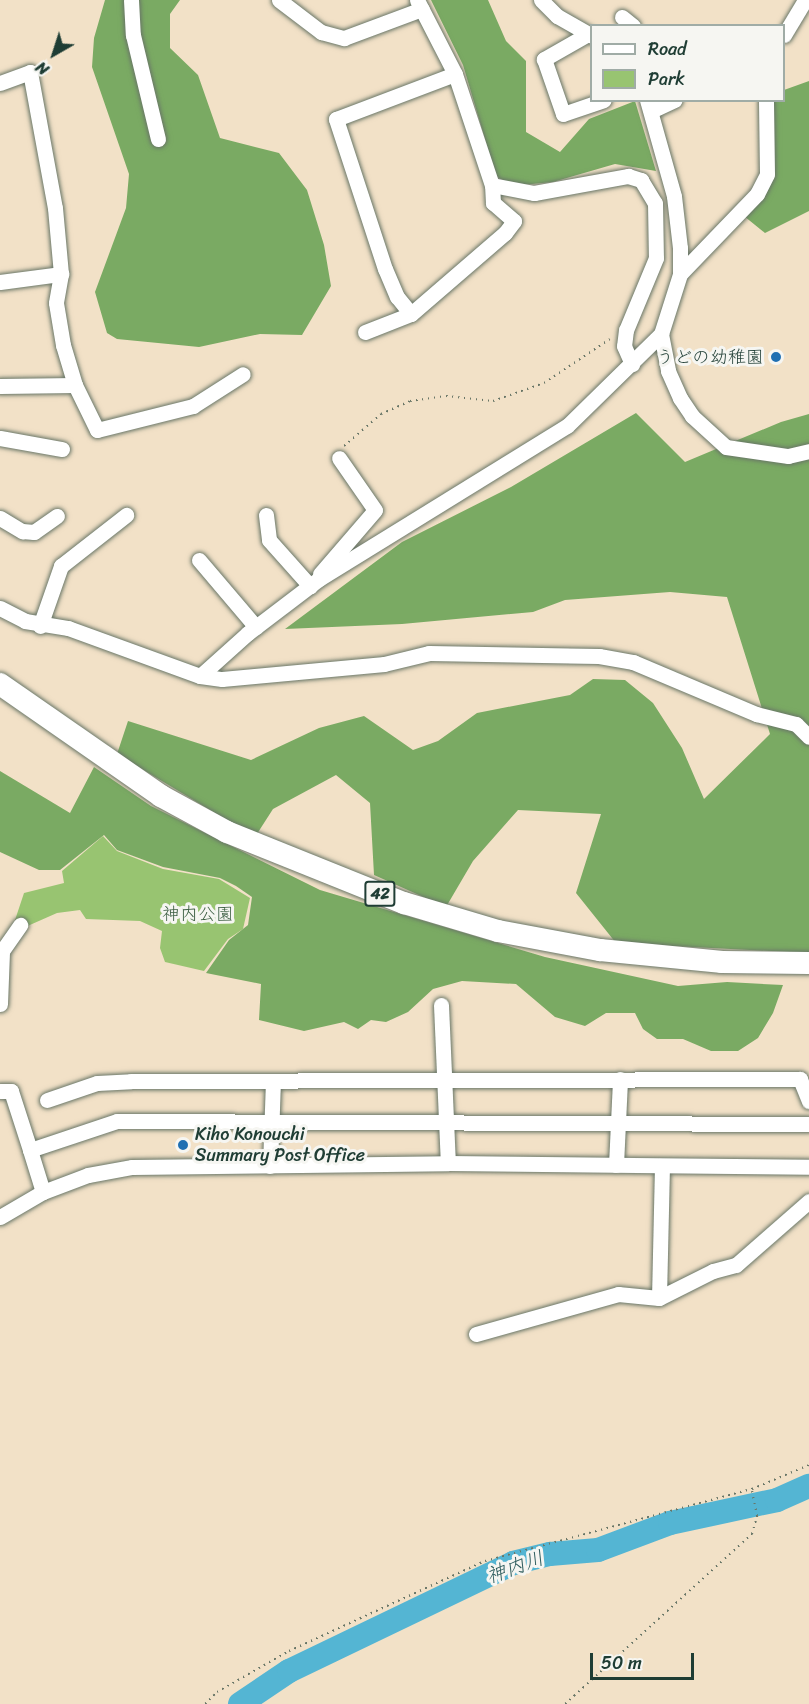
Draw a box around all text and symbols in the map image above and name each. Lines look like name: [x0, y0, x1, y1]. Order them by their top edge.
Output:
north arrow: [24, 24, 84, 84]
legend: [590, 24, 785, 102]
text: Road: [648, 33, 687, 65]
text: N: [29, 54, 56, 83]
text: Park: [648, 63, 685, 95]
place label: うどの幼稚園: [656, 346, 764, 368]
marker: うどの幼稚園: [769, 350, 783, 364]
road number: 42: [364, 881, 397, 907]
park label: 神内公園: [162, 903, 234, 925]
place label: Kiho Konouchi Summary Post Office: [195, 1124, 366, 1166]
marker: Kiho Konouchi Summary Post Office: [176, 1138, 190, 1152]
water label: 神内川: [483, 1545, 547, 1589]
scale bar: [593, 1641, 696, 1679]
text: 50 m: [601, 1647, 642, 1679]

